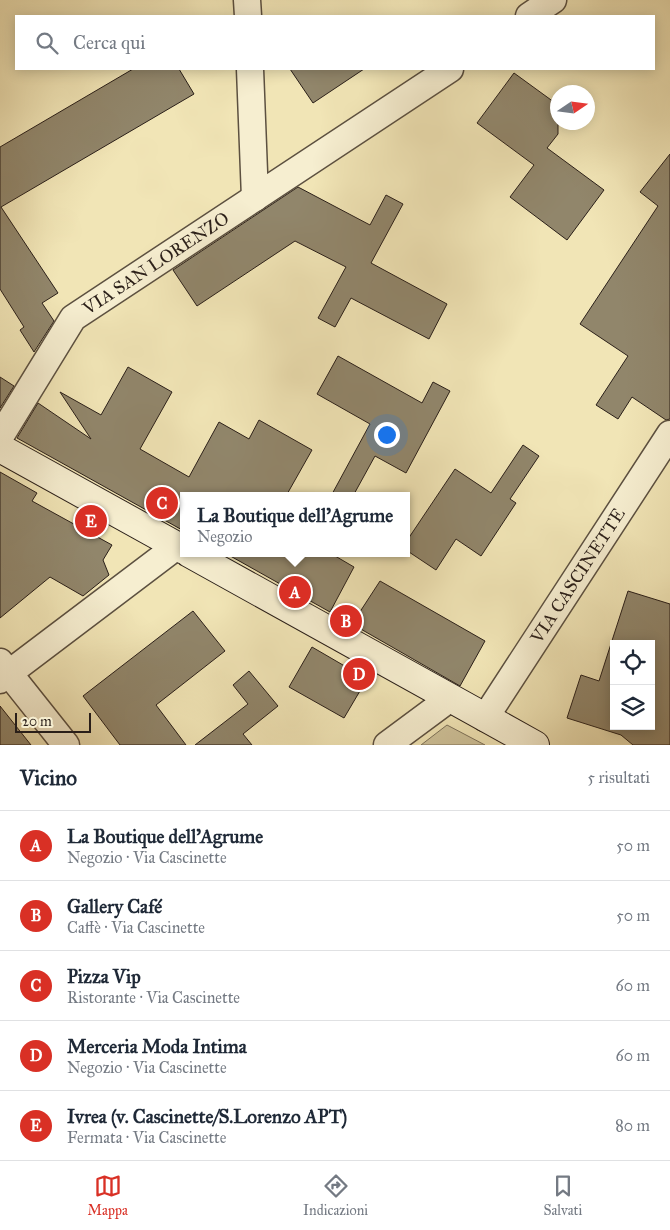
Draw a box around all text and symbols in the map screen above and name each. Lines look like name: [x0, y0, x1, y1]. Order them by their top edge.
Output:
search box: [15, 15, 655, 70]
icon: search: [33, 29, 61, 57]
text: Cerca qui: [73, 31, 145, 54]
north arrow: [550, 85, 595, 130]
street label: VIA SAN LORENZO: [78, 207, 233, 320]
your location: [374, 422, 400, 448]
pin: C: [146, 484, 178, 522]
popup: [180, 492, 410, 557]
pin: E: [75, 502, 107, 540]
text: La Boutique dell'Agrume: [197, 504, 393, 527]
street label: VIA CASCINETTE: [525, 504, 630, 648]
text: Negozio: [197, 527, 252, 546]
pin: A: [279, 573, 311, 611]
pin: B: [330, 602, 362, 640]
map controls: [610, 640, 655, 730]
button: locate: [610, 640, 655, 685]
pin: D: [343, 655, 375, 693]
button: layers: [610, 685, 655, 730]
scale bar: [15, 710, 91, 733]
text: 20 m: [22, 713, 52, 730]
text: Vicino: [20, 765, 77, 791]
text: 5 risultati: [588, 768, 650, 787]
text: La Boutique dell'Agrume: [67, 825, 263, 848]
text: A: [31, 836, 41, 855]
text: 50 m: [616, 836, 650, 855]
text: Negozio · Via Cascinette: [67, 848, 227, 867]
text: Gallery Café: [67, 895, 162, 918]
text: B: [31, 906, 41, 925]
text: 50 m: [616, 906, 650, 925]
text: Caffè · Via Cascinette: [67, 918, 205, 937]
text: Pizza Vip: [67, 965, 141, 988]
text: C: [31, 976, 41, 995]
text: 60 m: [616, 976, 650, 995]
text: Ristorante · Via Cascinette: [67, 988, 240, 1007]
text: Merceria Moda Intima: [67, 1035, 247, 1058]
text: D: [30, 1046, 42, 1065]
text: 60 m: [616, 1046, 650, 1065]
text: Negozio · Via Cascinette: [67, 1058, 227, 1077]
text: Ivrea (v. Cascinette/S.Lorenzo APT): [67, 1105, 347, 1128]
text: E: [30, 1116, 42, 1135]
text: 80 m: [615, 1116, 650, 1135]
text: Fermata · Via Cascinette: [67, 1128, 226, 1147]
tab: Mappa: [88, 1172, 128, 1219]
tab: Indicazioni: [303, 1172, 368, 1219]
tab: Salvati: [543, 1172, 582, 1219]

